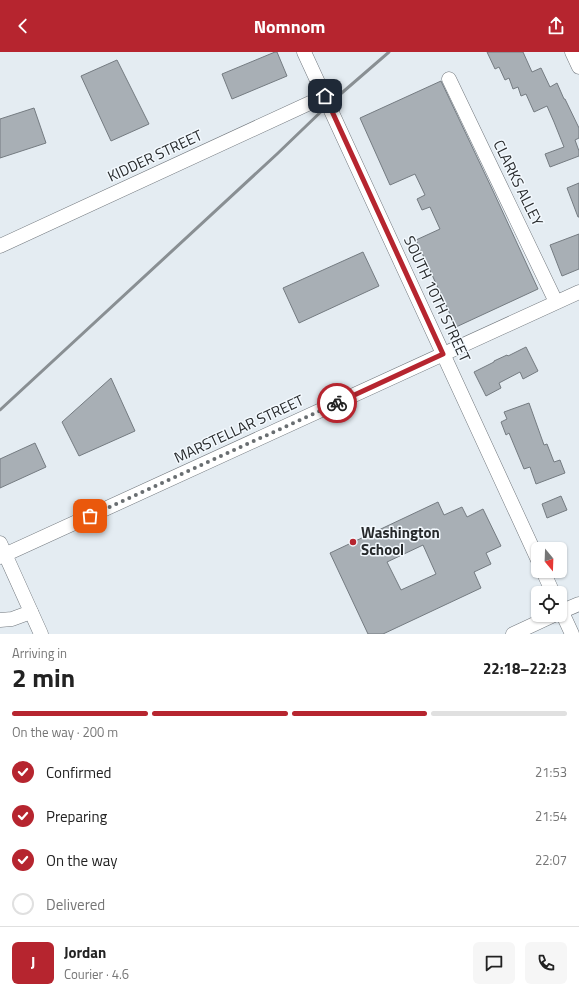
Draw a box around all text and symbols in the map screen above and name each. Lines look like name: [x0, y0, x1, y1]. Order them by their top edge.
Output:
text: Nomnom: [254, 13, 325, 40]
icon: back: [12, 15, 34, 37]
icon: share: [545, 15, 567, 37]
pin: [308, 79, 342, 113]
icon: home: [314, 85, 336, 107]
street label: KIDDER STREET: [104, 123, 206, 188]
street label: CLARKS ALLEY: [488, 136, 549, 230]
street label: SOUTH 10TH STREET: [398, 232, 477, 366]
courier: [317, 383, 357, 423]
street label: MARSTELLAR STREET: [170, 388, 308, 469]
icon: bike: [326, 392, 348, 414]
pin: [73, 499, 107, 533]
icon: bag: [79, 505, 101, 527]
place label: Washington School: [361, 521, 440, 561]
marker: Washington School: [348, 537, 358, 547]
north arrow: [531, 542, 567, 578]
map controls: [531, 542, 567, 622]
button: locate: [531, 586, 567, 622]
text: Arriving in: [12, 643, 67, 663]
text: 22:18–22:23: [483, 657, 567, 680]
text: 2 min: [12, 658, 75, 697]
text: On the way · 200 m: [12, 722, 118, 742]
icon: check: [12, 761, 34, 783]
text: Confirmed: [46, 761, 111, 784]
text: 21:53: [535, 762, 567, 782]
icon: check: [12, 805, 34, 827]
text: Preparing: [46, 805, 107, 828]
text: 21:54: [535, 806, 567, 826]
icon: check: [12, 849, 34, 871]
text: On the way: [46, 849, 118, 872]
text: 22:07: [535, 850, 567, 870]
text: Delivered: [46, 893, 105, 916]
text: Jordan: [64, 941, 106, 964]
button: chat: [473, 942, 515, 984]
button: phone: [525, 942, 567, 984]
text: J: [31, 951, 35, 974]
text: Courier · 4.6: [64, 964, 129, 984]

